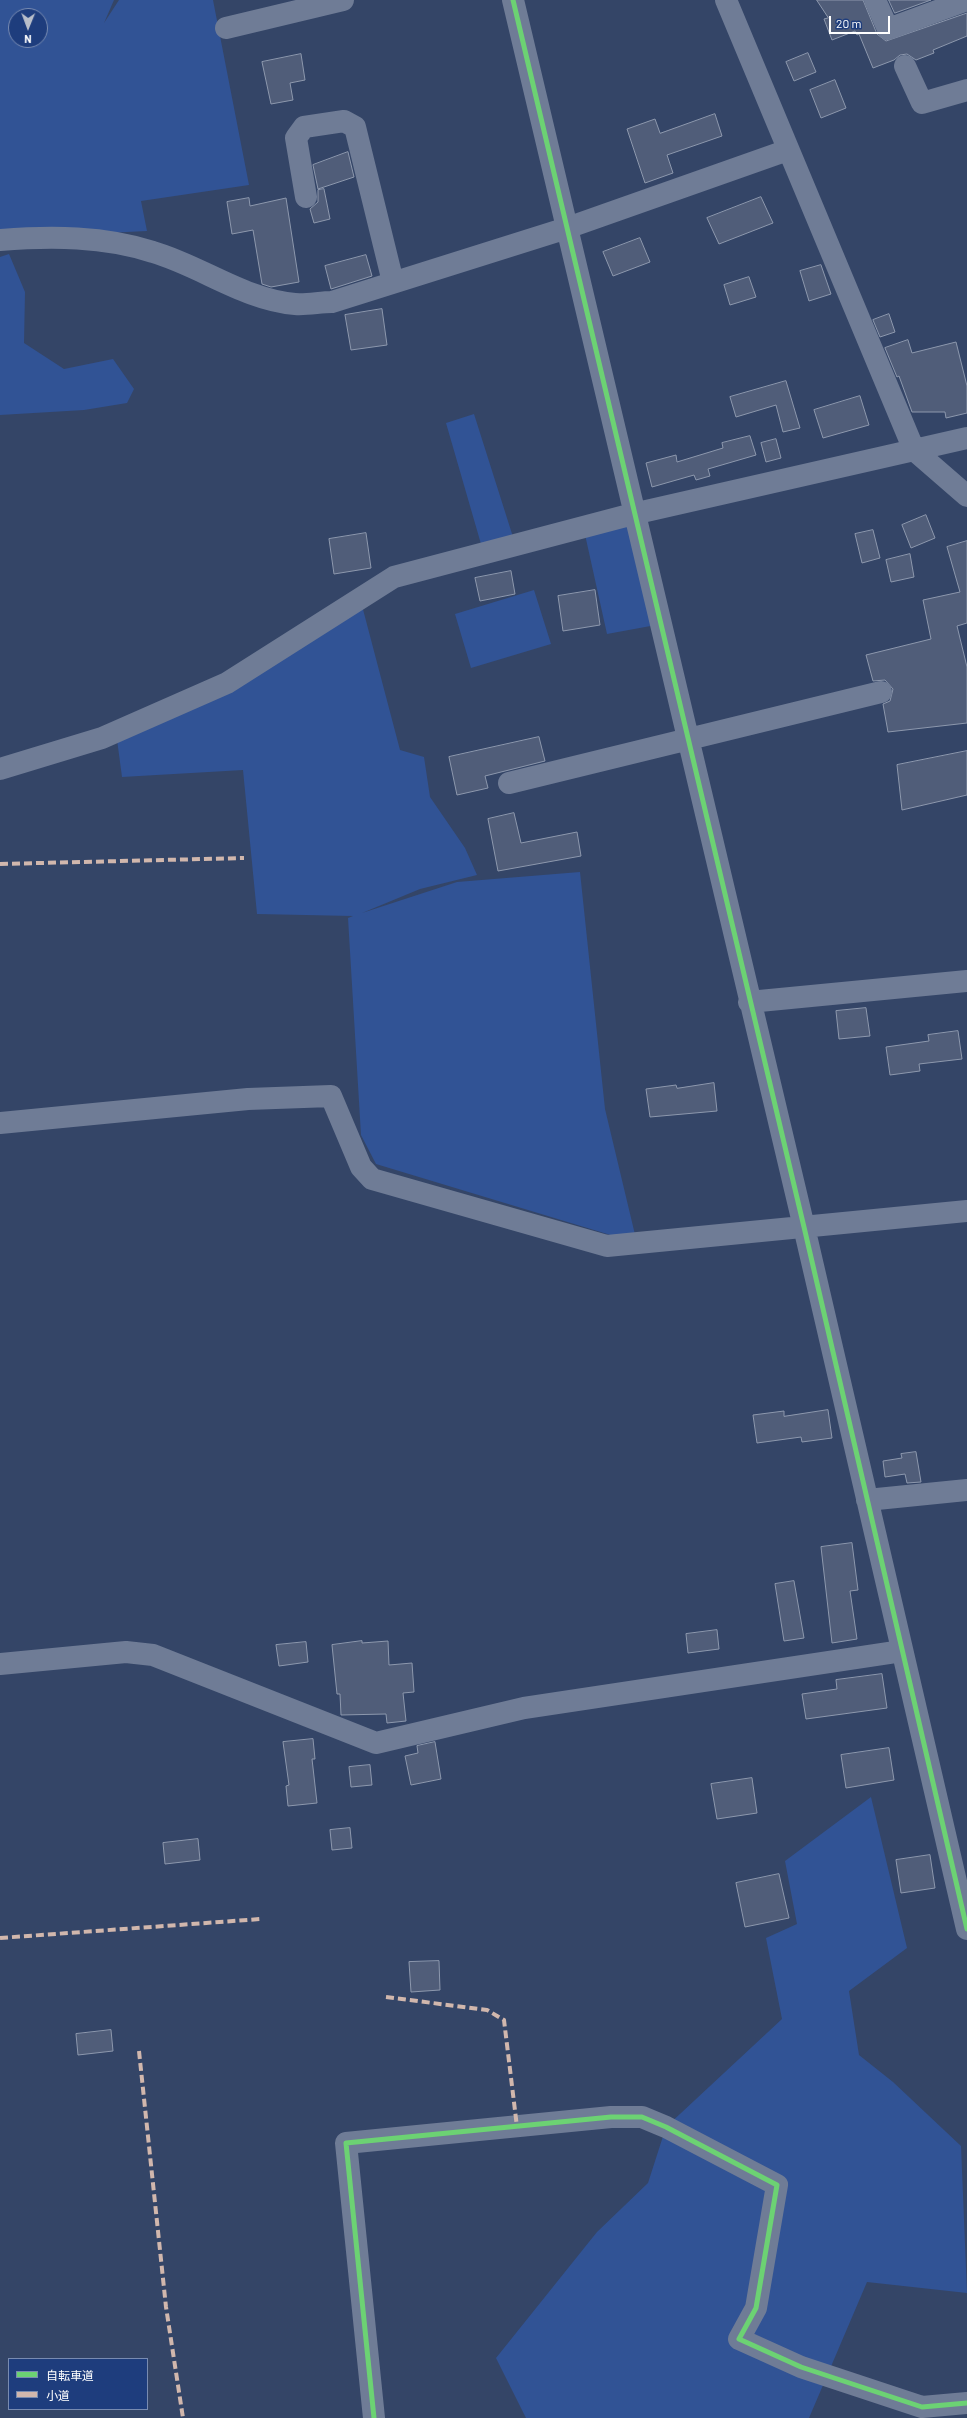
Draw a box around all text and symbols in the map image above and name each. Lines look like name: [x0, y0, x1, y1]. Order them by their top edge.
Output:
north arrow: [8, 8, 48, 48]
scale bar: [831, 8, 892, 34]
text: 20 m: [836, 16, 862, 30]
text: N: [24, 33, 32, 46]
legend: [8, 2358, 148, 2410]
text: 自転車道: [46, 2368, 94, 2382]
text: 小道: [46, 2388, 70, 2402]

